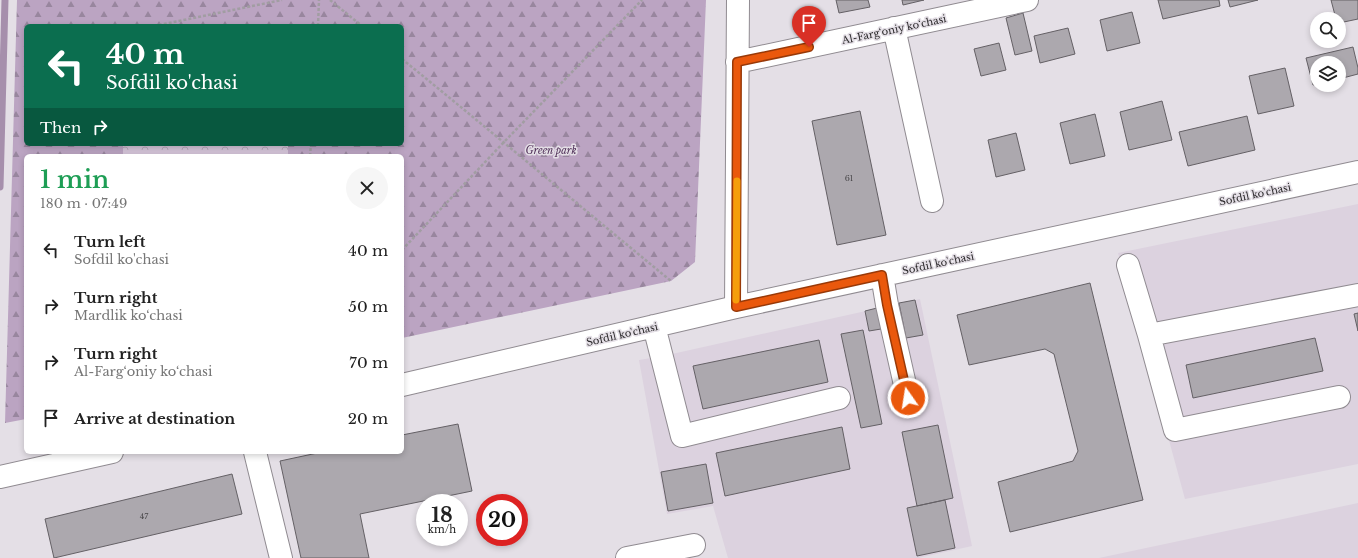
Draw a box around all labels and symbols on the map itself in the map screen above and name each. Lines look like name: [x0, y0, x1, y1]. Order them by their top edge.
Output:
pin: [792, 6, 826, 47]
street label: Al-Farg‘oniy ko‘chasi: [840, 12, 948, 47]
park label: Green park: [525, 144, 577, 157]
house number: 61: [845, 173, 854, 183]
street label: Sofdil ko'chasi: [1218, 180, 1293, 208]
street label: Sofdil ko'chasi: [901, 249, 976, 277]
street label: Sofdil ko'chasi: [585, 320, 660, 349]
position arrow: [887, 377, 929, 419]
speed limit sign: 20: [476, 494, 528, 546]
house number: 47: [140, 511, 149, 521]

